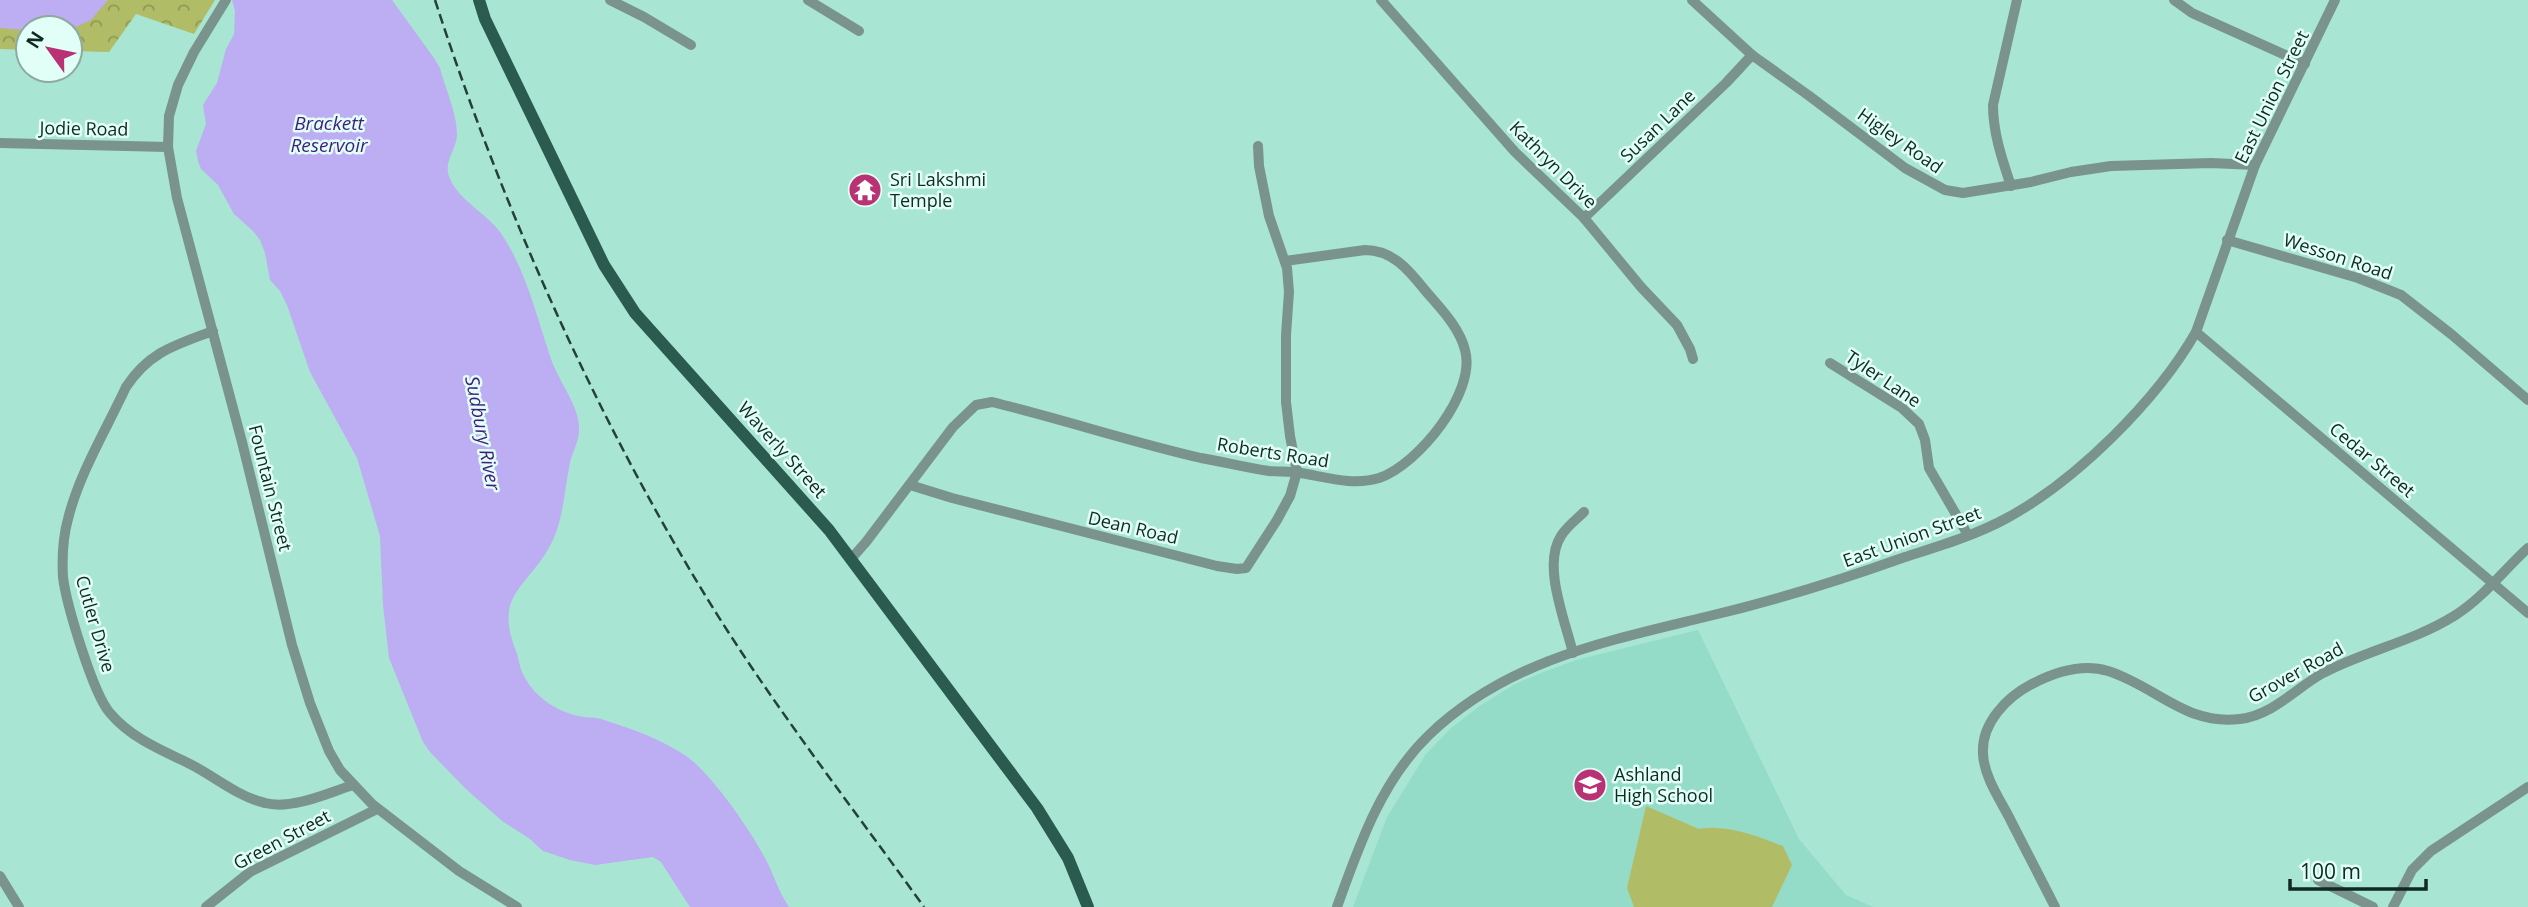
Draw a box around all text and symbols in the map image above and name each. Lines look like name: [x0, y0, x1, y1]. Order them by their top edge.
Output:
north arrow: [14, 14, 84, 84]
text: N: [20, 26, 50, 53]
street label: East Union Street: [2228, 26, 2314, 167]
street label: Susan Lane: [1615, 83, 1700, 167]
street label: Higley Road: [1853, 102, 1948, 178]
water label: Brackett Reservoir: [290, 110, 369, 158]
street label: Jodie Road: [37, 115, 129, 141]
street label: Kathryn Drive: [1505, 115, 1603, 213]
place label: Sri Lakshmi Temple: [890, 167, 986, 212]
temple icon: Sri Lakshmi Temple: [846, 171, 884, 209]
street label: Wesson Road: [2281, 227, 2396, 285]
street label: Tyler Lane: [1841, 344, 1926, 412]
water label: Sudbury River: [459, 374, 507, 494]
street label: Waverly Street: [733, 396, 832, 503]
street label: Cedar Street: [2325, 416, 2420, 502]
street label: Fountain Street: [244, 422, 298, 553]
street label: Roberts Road: [1215, 431, 1331, 473]
street label: East Union Street: [1839, 500, 1984, 572]
street label: Dean Road: [1086, 505, 1181, 549]
street label: Cutler Drive: [71, 573, 121, 675]
street label: Grover Road: [2244, 636, 2347, 708]
place label: Ashland High School: [1614, 762, 1713, 807]
school or university icon: Ashland High School: [1571, 766, 1609, 804]
street label: Green Street: [229, 803, 334, 875]
scale bar: [2290, 848, 2426, 892]
text: 100 m: [2300, 857, 2361, 885]

